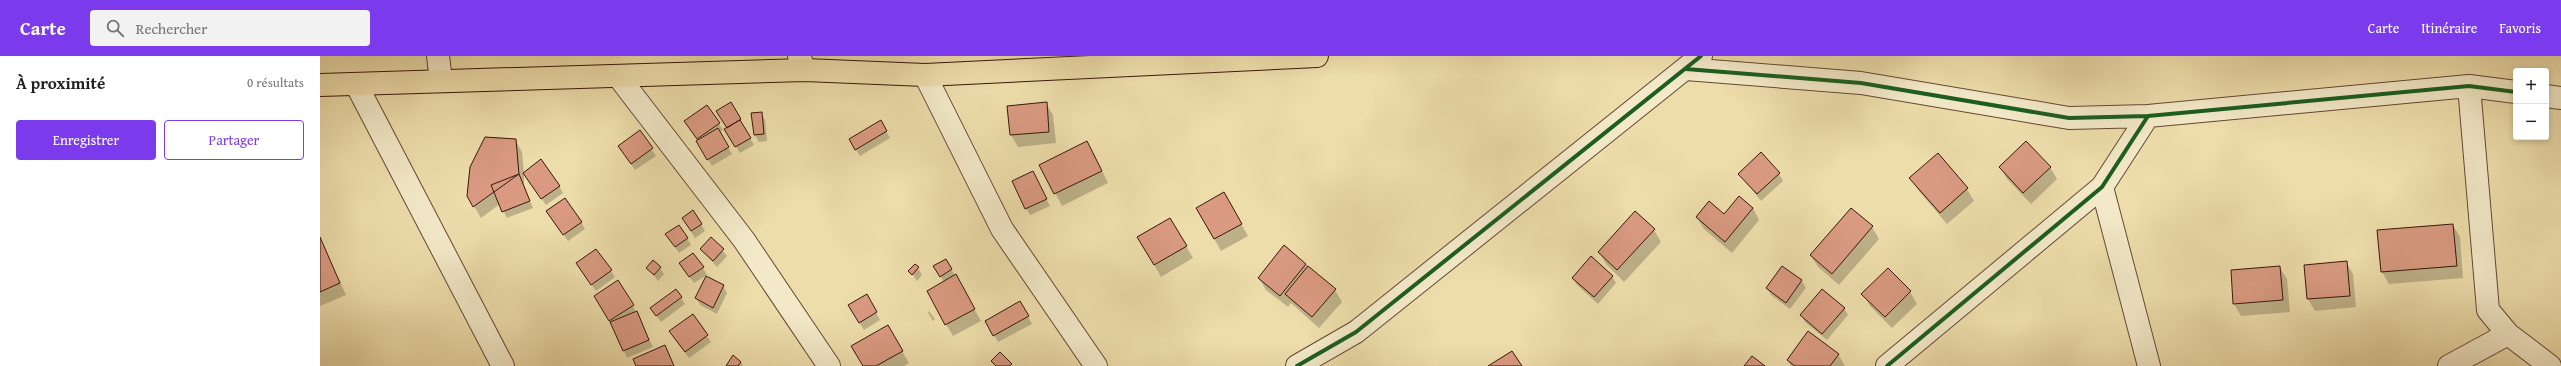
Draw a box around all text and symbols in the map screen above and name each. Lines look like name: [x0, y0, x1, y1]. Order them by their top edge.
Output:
search box: [90, 10, 370, 46]
text: Carte: [20, 14, 66, 42]
icon: search: [104, 17, 126, 39]
text: Rechercher: [136, 18, 207, 39]
text: Carte: [2368, 18, 2399, 38]
text: Itinéraire: [2421, 18, 2477, 38]
text: Favoris: [2499, 18, 2541, 38]
map controls: [2513, 68, 2549, 140]
button: +: [2513, 68, 2549, 104]
text: À proximité: [16, 70, 105, 95]
text: 0 résultats: [247, 73, 304, 92]
button: −: [2513, 104, 2549, 140]
button: Enregistrer: [16, 120, 156, 160]
button: Partager: [164, 120, 304, 160]

